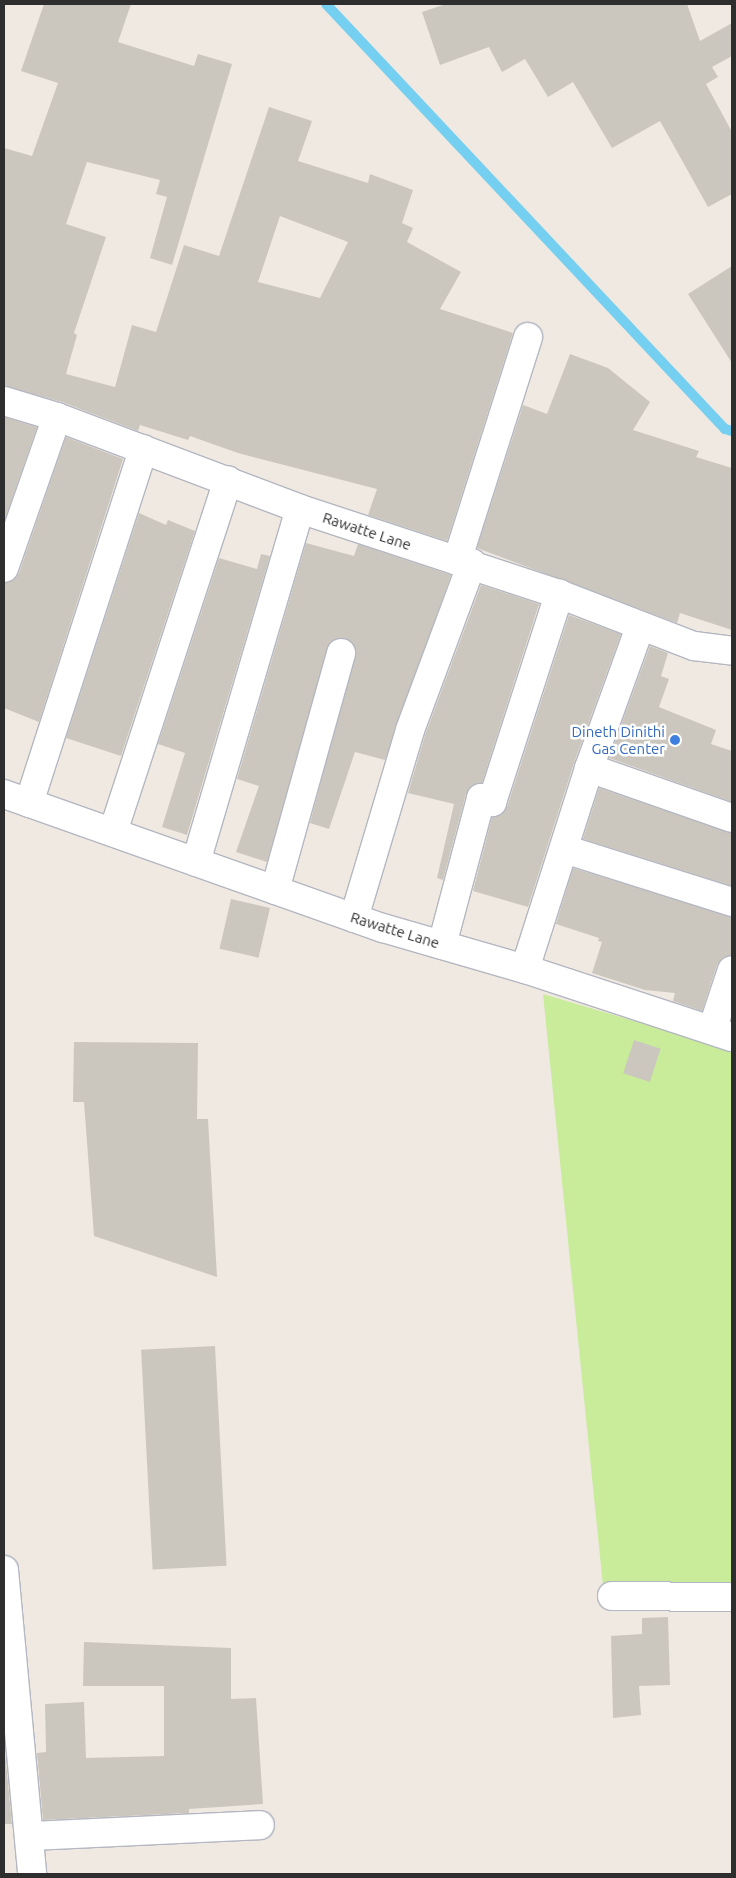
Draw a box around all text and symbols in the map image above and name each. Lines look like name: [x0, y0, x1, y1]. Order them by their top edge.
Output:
street label: Rawatte Lane: [320, 508, 414, 554]
place label: Dineth Dinithi Gas Center: [571, 722, 665, 757]
marker: Dineth Dinithi Gas Center: [669, 734, 681, 746]
street label: Rawatte Lane: [348, 908, 442, 952]

